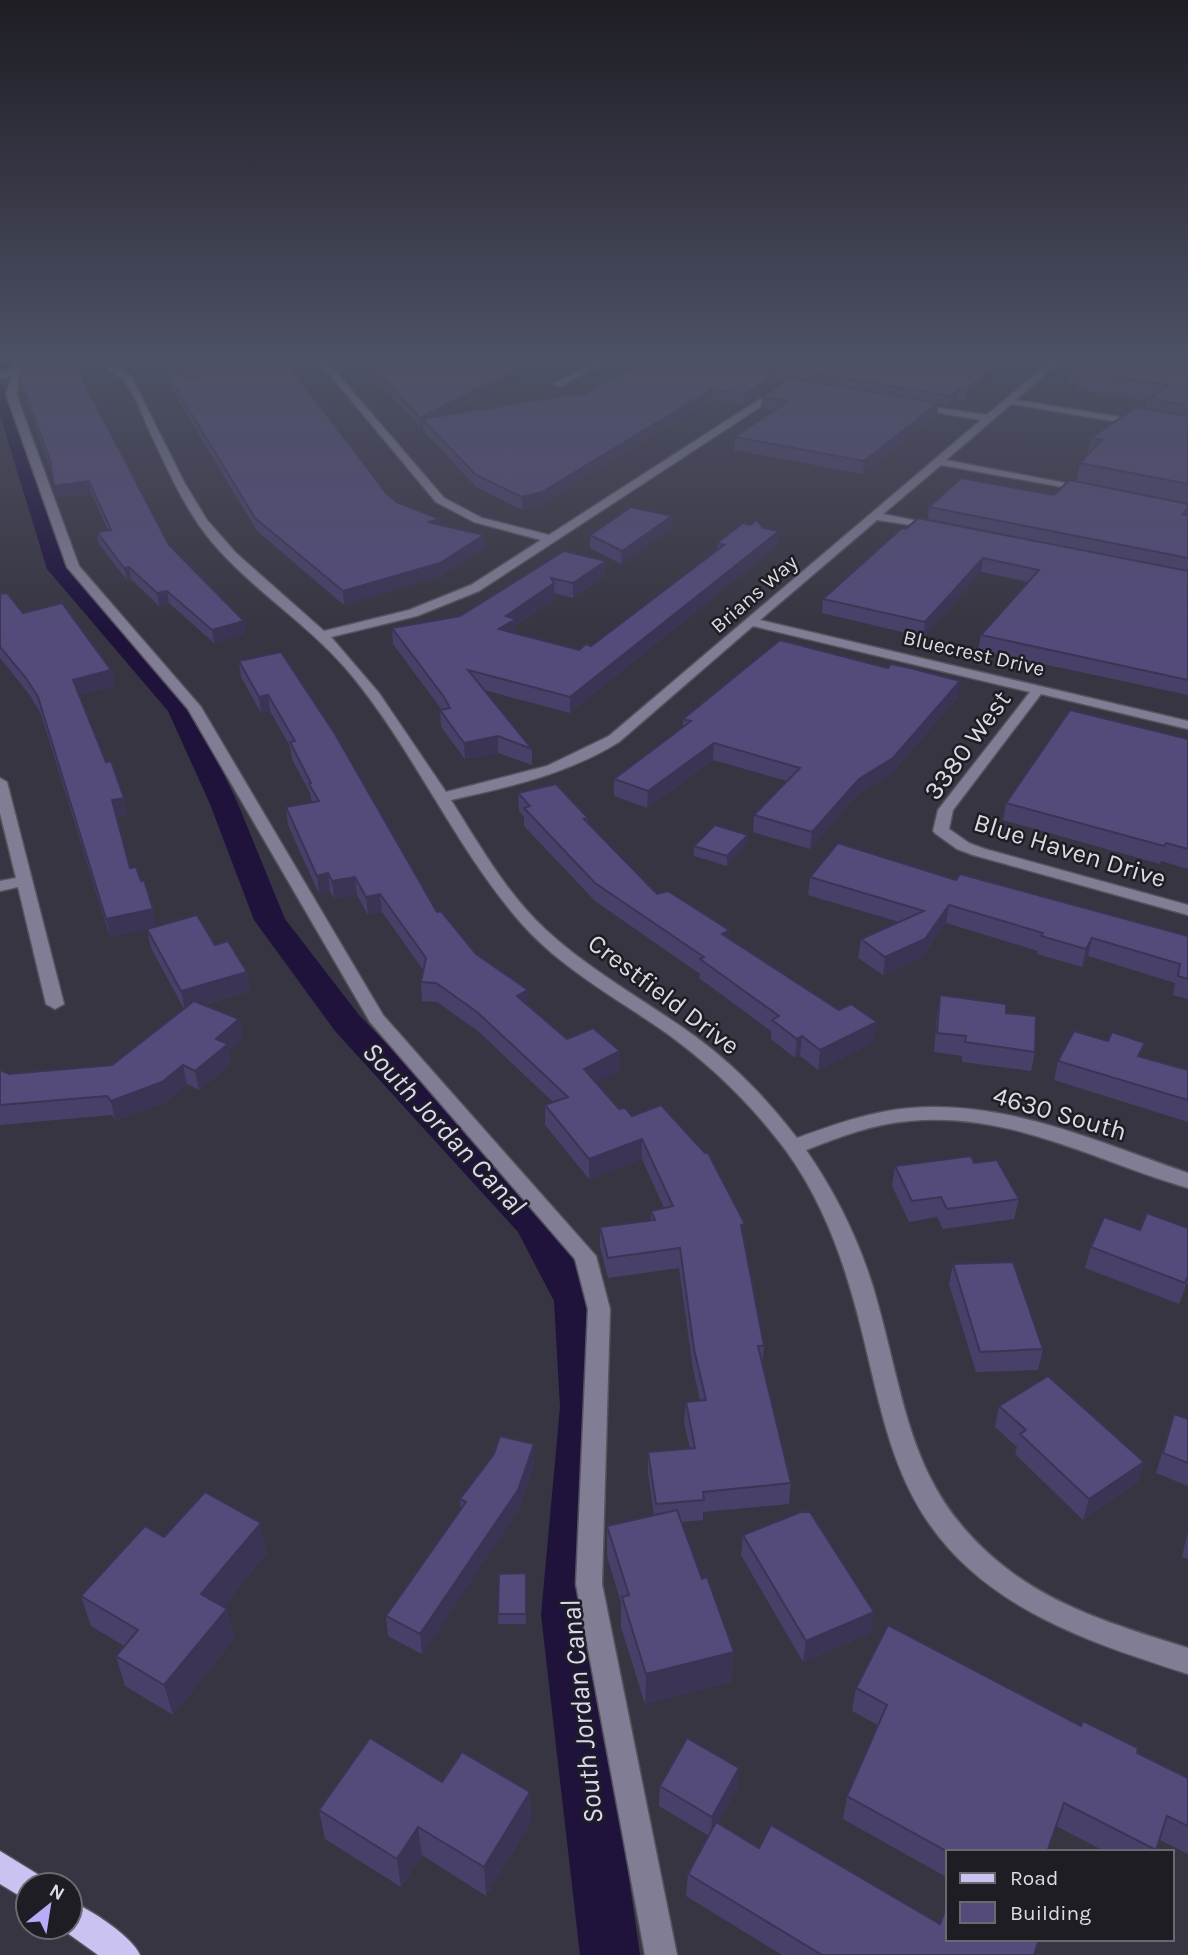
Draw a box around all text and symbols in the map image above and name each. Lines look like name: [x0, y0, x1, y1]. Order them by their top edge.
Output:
street label: Brians Way: [706, 550, 802, 638]
street label: Bluecrest Drive: [901, 625, 1047, 681]
street label: 3380 West: [917, 684, 1018, 806]
street label: Blue Haven Drive: [970, 807, 1170, 894]
street label: Crestfield Drive: [582, 927, 746, 1061]
water label: South Jordan Canal: [356, 1035, 533, 1222]
street label: 4630 South: [989, 1080, 1130, 1147]
water label: South Jordan Canal: [553, 1598, 610, 1825]
legend: [946, 1850, 1174, 1941]
text: Road: [1010, 1866, 1058, 1890]
north arrow: [14, 1871, 84, 1941]
text: N: [46, 1879, 68, 1905]
text: Building: [1010, 1901, 1091, 1925]

